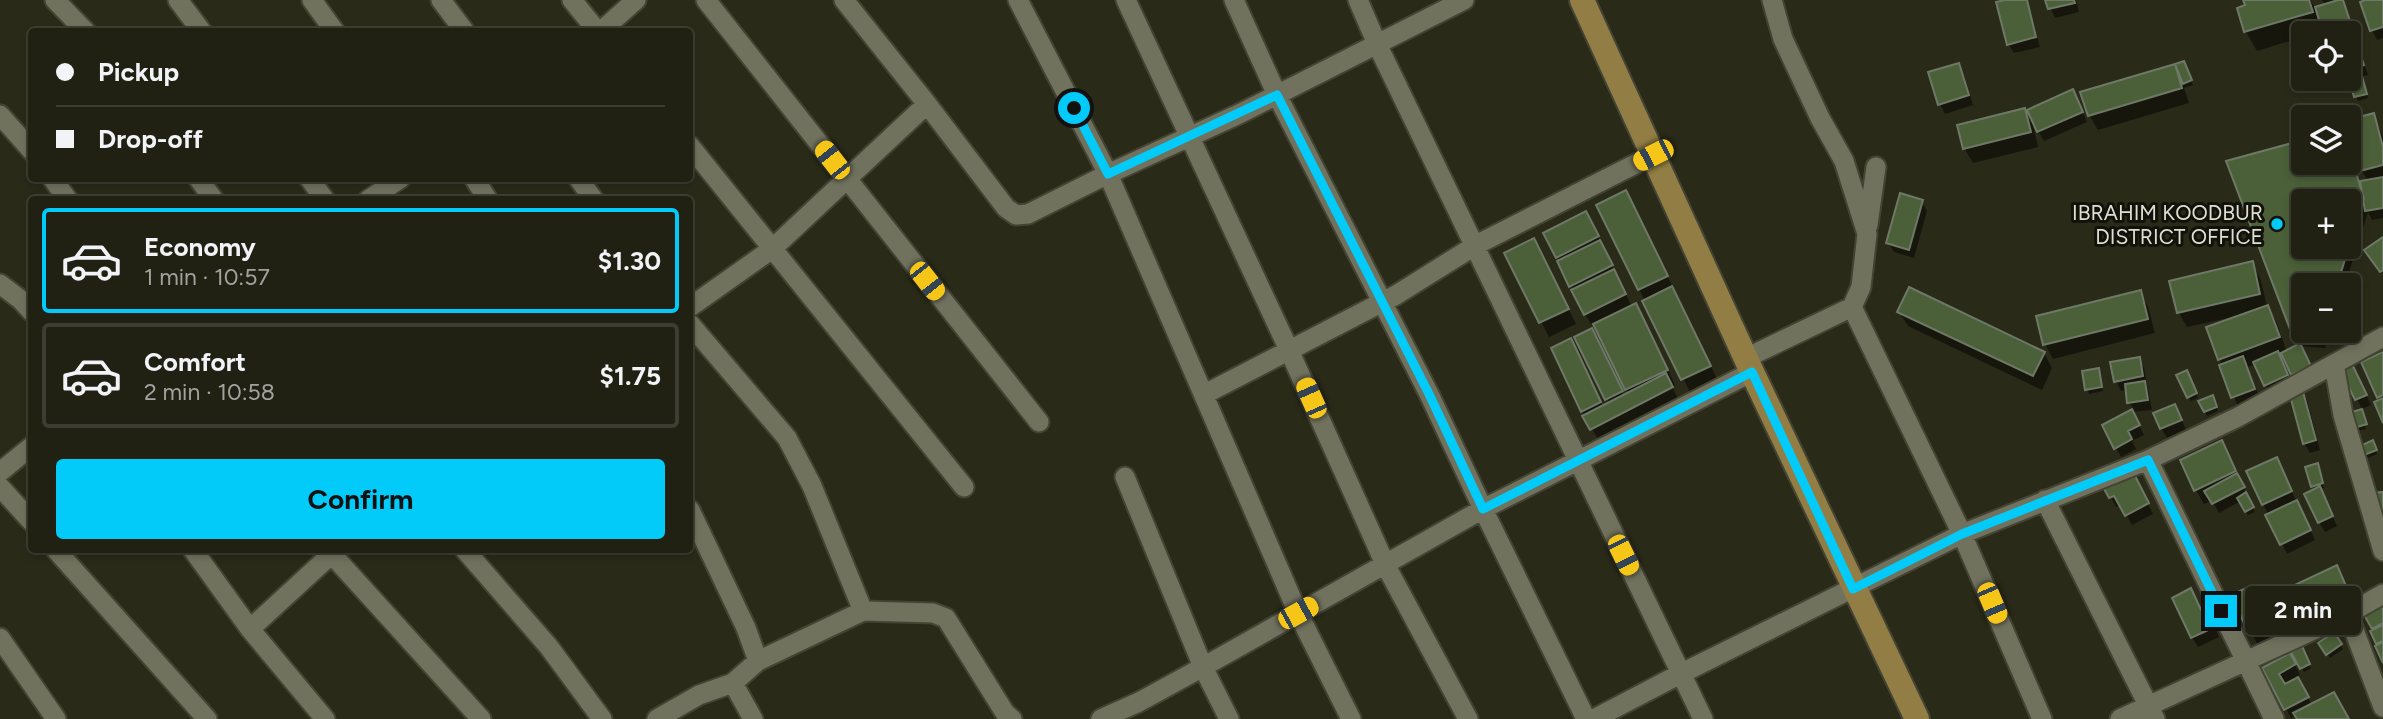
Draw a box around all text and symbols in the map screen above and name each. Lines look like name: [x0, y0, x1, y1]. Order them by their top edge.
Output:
map controls: [2291, 21, 2361, 343]
button: locate: [2291, 21, 2361, 91]
text: Pickup: [98, 56, 179, 88]
route start: [1058, 92, 1090, 124]
button: layers: [2291, 105, 2361, 175]
text: Drop-off: [98, 123, 203, 155]
car: [1630, 136, 1677, 174]
car: [811, 137, 854, 183]
button: +: [2291, 189, 2361, 259]
place label: IBRAHIM KOODBUR DISTRICT OFFICE: [2072, 200, 2263, 249]
marker: IBRAHIM KOODBUR DISTRICT OFFICE: [2269, 216, 2285, 232]
icon: car: [60, 229, 123, 292]
text: Economy: [144, 231, 256, 263]
text: $1.30: [598, 245, 661, 277]
car: [906, 258, 949, 304]
text: 1 min · 10:57: [144, 263, 270, 291]
button: −: [2291, 273, 2361, 343]
icon: car: [60, 344, 123, 407]
text: Comfort: [144, 346, 246, 378]
text: $1.75: [600, 360, 661, 392]
car: [1293, 375, 1330, 421]
text: 2 min · 10:58: [144, 378, 275, 406]
button: Confirm: [56, 459, 665, 539]
car: [1605, 532, 1642, 578]
car: [1975, 580, 2010, 626]
callout: 2 min: [2246, 586, 2361, 636]
car: [1275, 594, 1322, 632]
route end: [2205, 595, 2237, 627]
text: 2 min: [2274, 596, 2332, 624]

